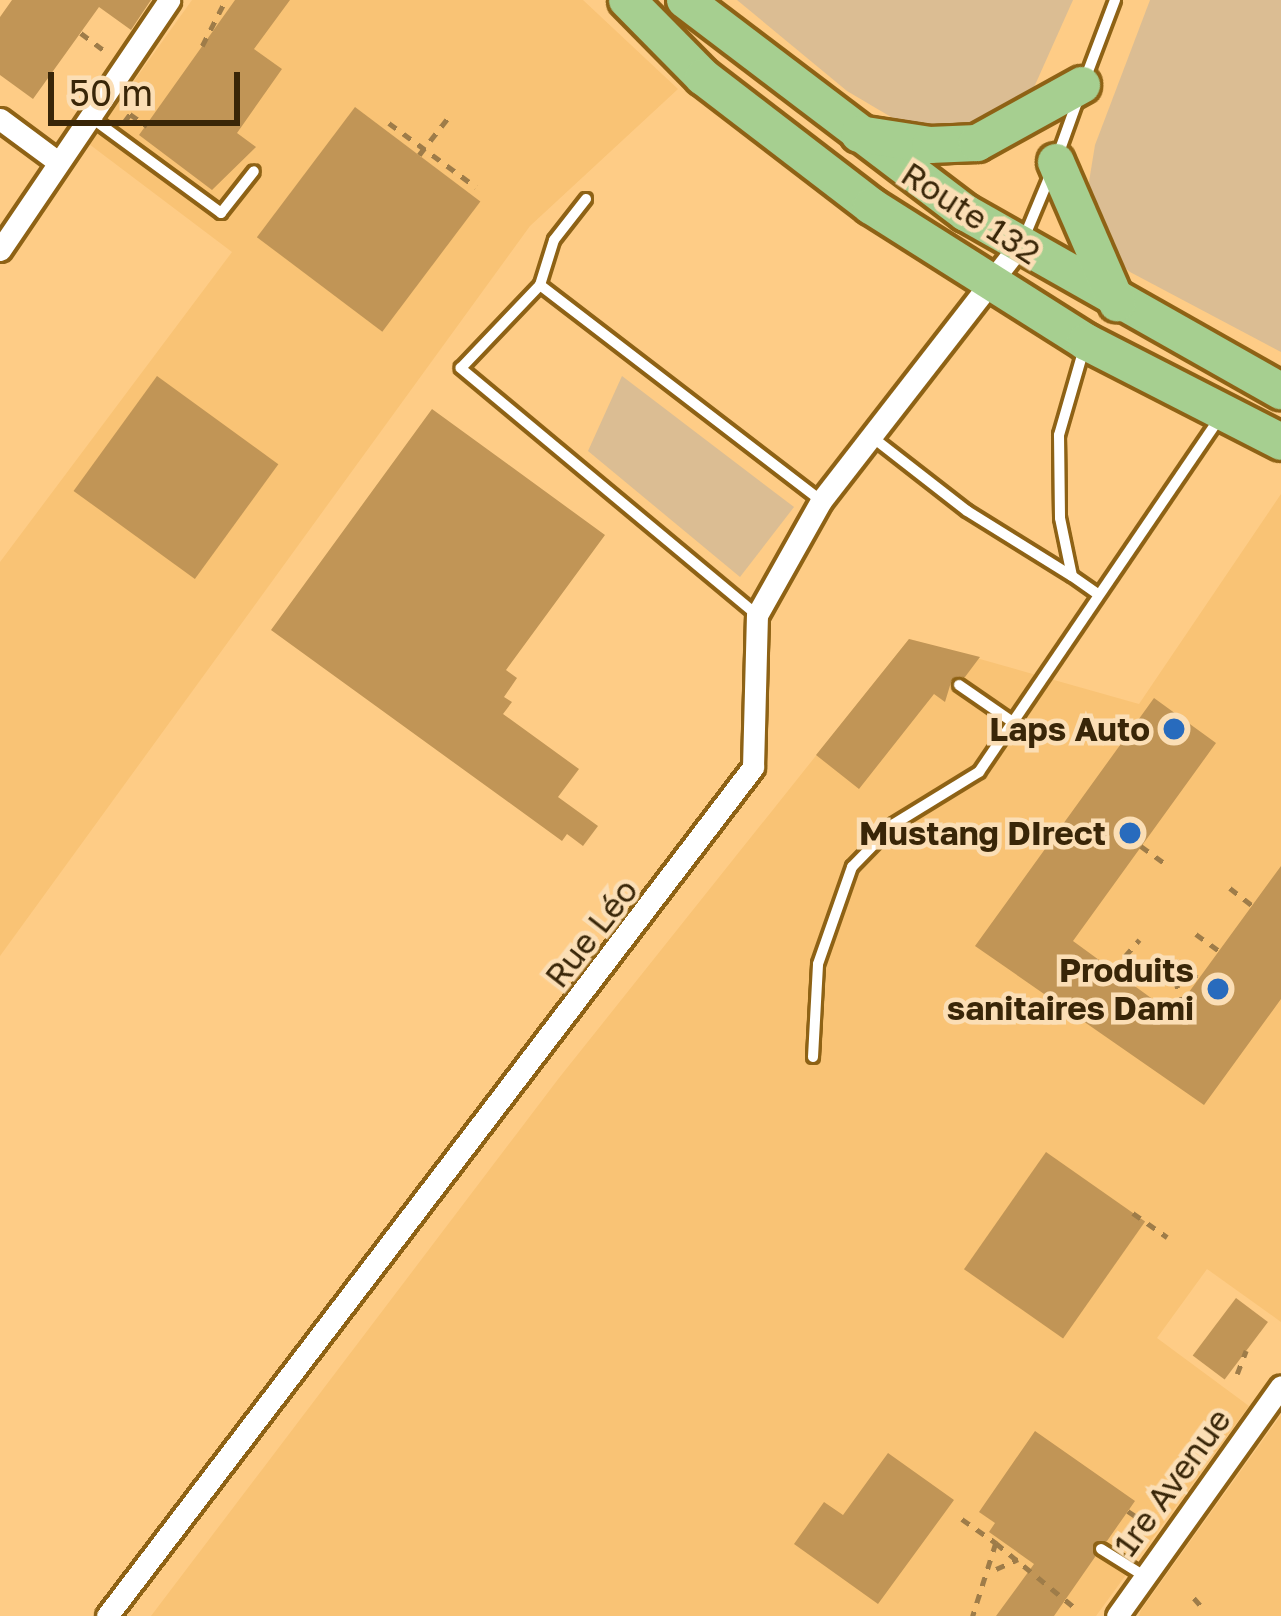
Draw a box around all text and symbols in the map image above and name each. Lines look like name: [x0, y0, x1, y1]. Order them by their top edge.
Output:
scale bar: [54, 48, 246, 122]
text: 50 m: [69, 71, 153, 114]
street label: Route 132: [894, 154, 1048, 272]
place label: Laps Auto: [989, 709, 1150, 749]
marker: Laps Auto: [1161, 716, 1187, 742]
place label: Mustang DIrect: [859, 813, 1106, 853]
marker: Mustang DIrect: [1117, 820, 1143, 846]
street label: Rue Léo: [536, 871, 646, 995]
place label: Produits sanitaires Dami: [947, 950, 1194, 1028]
marker: Produits sanitaires Dami: [1205, 976, 1231, 1002]
street label: 1re Avenue: [1105, 1401, 1239, 1563]

